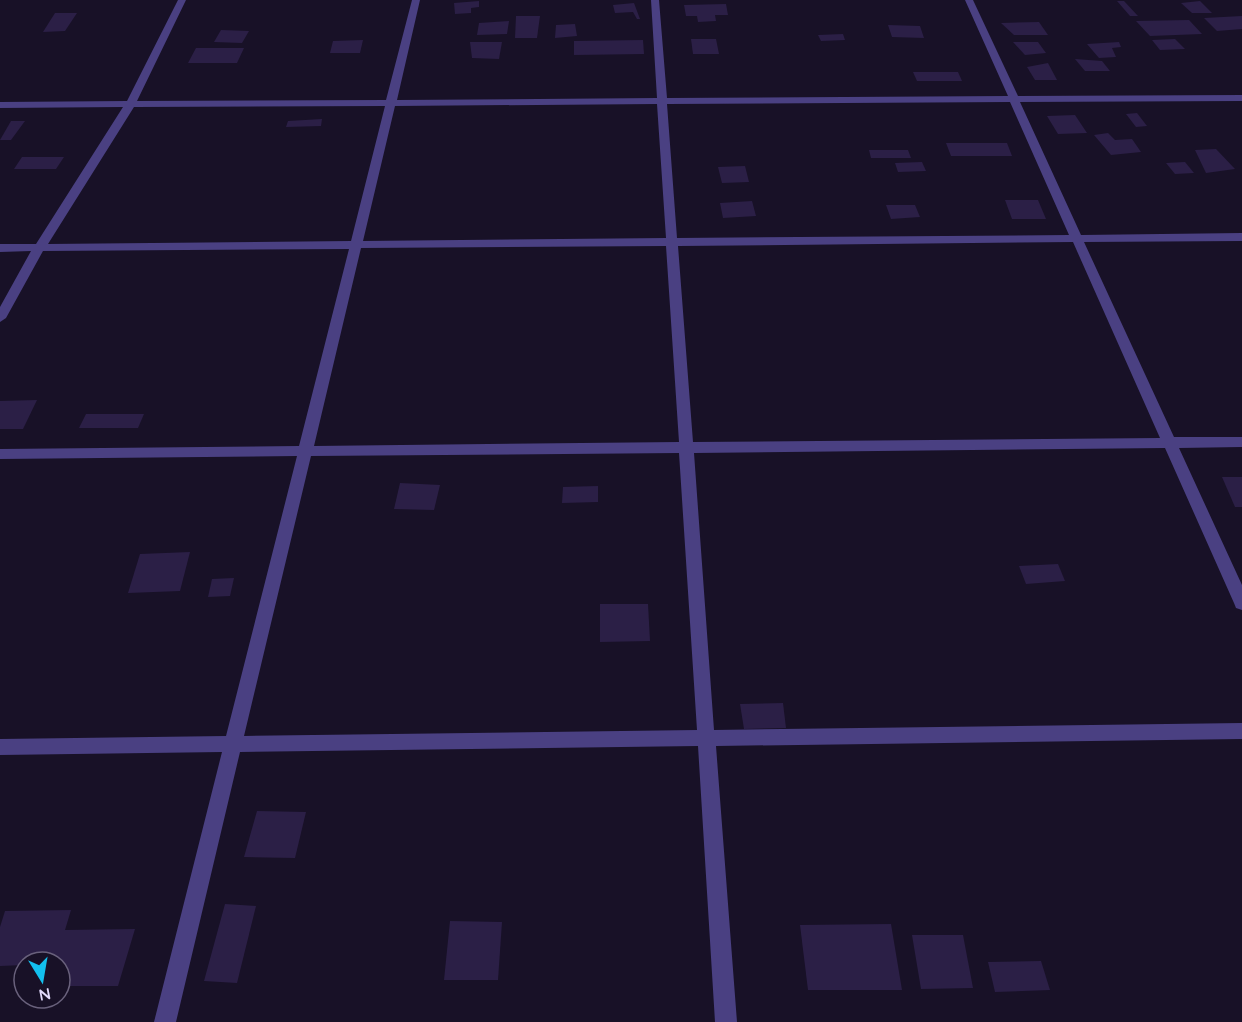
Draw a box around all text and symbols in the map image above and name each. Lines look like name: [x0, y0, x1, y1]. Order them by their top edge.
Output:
north arrow: [12, 950, 72, 1010]
text: N: [37, 984, 53, 1006]

